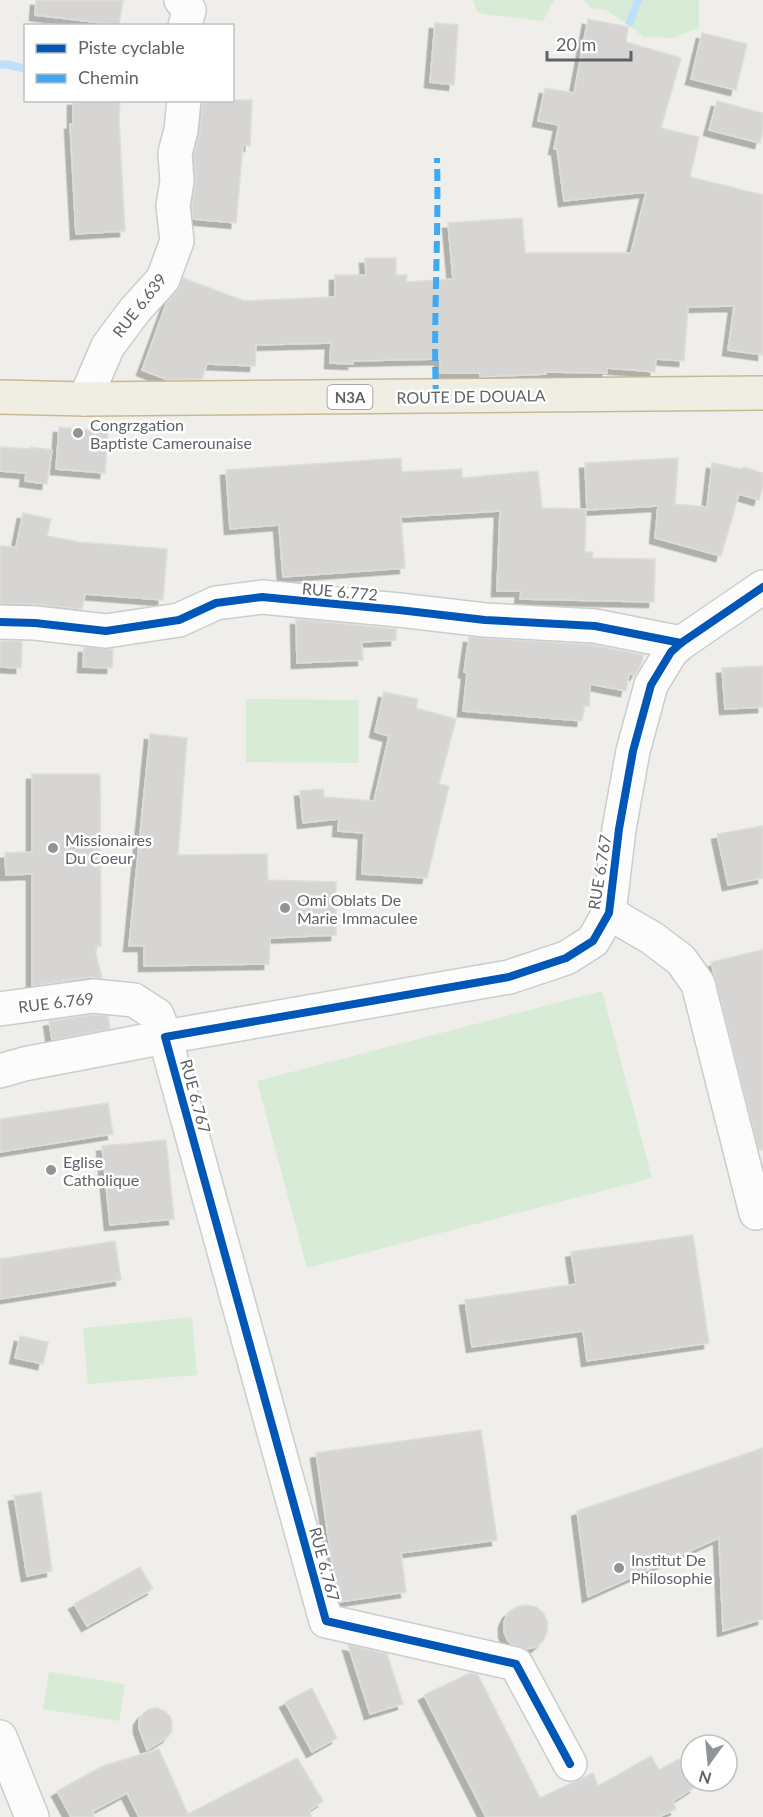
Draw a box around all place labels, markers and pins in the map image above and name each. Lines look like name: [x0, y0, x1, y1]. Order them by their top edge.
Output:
place label: Congrzgation Baptiste Camerounaise: [90, 415, 252, 452]
marker: Congrzgation Baptiste Camerounaise: [71, 426, 85, 440]
place label: Missionaires Du Coeur: [65, 830, 152, 867]
marker: Missionaires Du Coeur: [46, 841, 60, 855]
place label: Omi Oblats De Marie Immaculee: [297, 890, 418, 927]
marker: Omi Oblats De Marie Immaculee: [278, 901, 292, 915]
place label: Eglise Catholique: [63, 1152, 139, 1189]
marker: Eglise Catholique: [44, 1163, 58, 1177]
place label: Institut De Philosophie: [631, 1550, 712, 1587]
marker: Institut De Philosophie: [612, 1561, 626, 1575]

